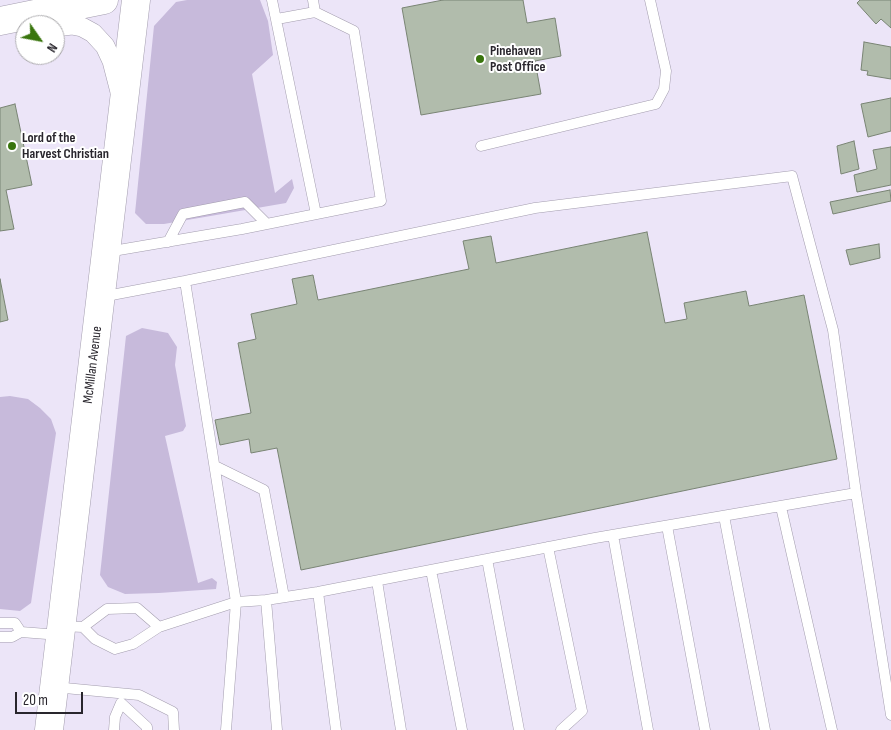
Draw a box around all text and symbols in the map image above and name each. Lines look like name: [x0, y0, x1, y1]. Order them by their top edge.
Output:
north arrow: [15, 15, 65, 65]
text: N: [43, 40, 61, 56]
place label: Pinehaven Post Office: [490, 43, 546, 75]
marker: Pinehaven Post Office: [474, 53, 486, 65]
place label: Lord of the Harvest Christian: [22, 130, 109, 162]
marker: Lord of the Harvest Christian: [6, 140, 18, 152]
street label: McMillan Avenue: [80, 325, 106, 405]
scale bar: [18, 682, 85, 714]
text: 20 m: [23, 691, 48, 710]

